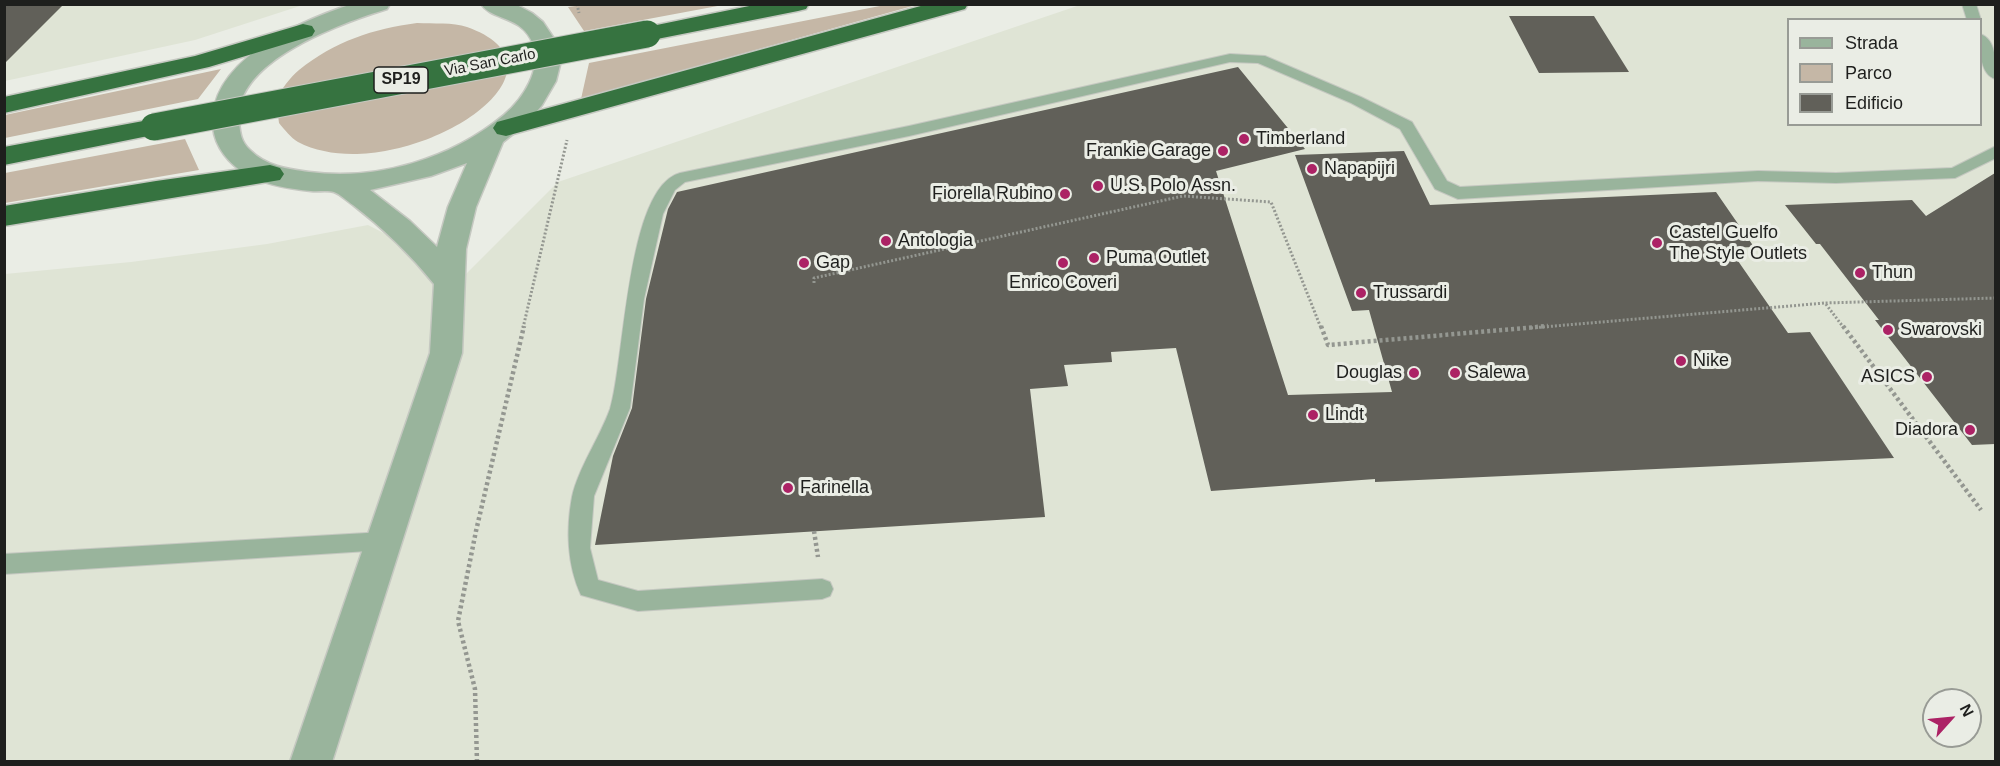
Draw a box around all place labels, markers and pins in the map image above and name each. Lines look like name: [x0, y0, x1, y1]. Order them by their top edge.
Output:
place label: Timberland: [1256, 128, 1345, 150]
marker: Timberland: [1237, 132, 1251, 146]
place label: Frankie Garage: [1086, 140, 1211, 162]
marker: Frankie Garage: [1216, 144, 1230, 158]
place label: Napapijri: [1324, 158, 1395, 180]
marker: Napapijri: [1305, 162, 1319, 176]
place label: U.S. Polo Assn.: [1110, 175, 1236, 197]
marker: U.S. Polo Assn.: [1091, 179, 1105, 193]
place label: Fiorella Rubino: [932, 183, 1053, 205]
marker: Fiorella Rubino: [1058, 187, 1072, 201]
place label: Castel Guelfo The Style Outlets: [1669, 222, 1807, 264]
place label: Antologia: [898, 230, 973, 252]
marker: Antologia: [879, 234, 893, 248]
marker: Castel Guelfo The Style Outlets: [1650, 236, 1664, 250]
place label: Puma Outlet: [1106, 247, 1206, 269]
marker: Puma Outlet: [1087, 251, 1101, 265]
place label: Gap: [816, 252, 850, 274]
marker: Gap: [797, 256, 811, 270]
marker: Enrico Coveri: [1056, 256, 1070, 270]
place label: Thun: [1872, 262, 1913, 284]
marker: Thun: [1853, 266, 1867, 280]
place label: Enrico Coveri: [1009, 272, 1117, 294]
place label: Trussardi: [1373, 282, 1447, 304]
marker: Trussardi: [1354, 286, 1368, 300]
place label: Swarovski: [1900, 319, 1982, 341]
marker: Swarovski: [1881, 323, 1895, 337]
place label: Nike: [1693, 350, 1729, 372]
marker: Nike: [1674, 354, 1688, 368]
place label: Douglas: [1336, 362, 1402, 384]
place label: Salewa: [1467, 362, 1526, 384]
marker: Douglas: [1407, 366, 1421, 380]
marker: Salewa: [1448, 366, 1462, 380]
place label: ASICS: [1861, 366, 1915, 388]
marker: ASICS: [1920, 370, 1934, 384]
place label: Lindt: [1325, 404, 1364, 426]
marker: Lindt: [1306, 408, 1320, 422]
place label: Diadora: [1895, 419, 1958, 441]
marker: Diadora: [1963, 423, 1977, 437]
place label: Farinella: [800, 477, 869, 499]
marker: Farinella: [781, 481, 795, 495]

